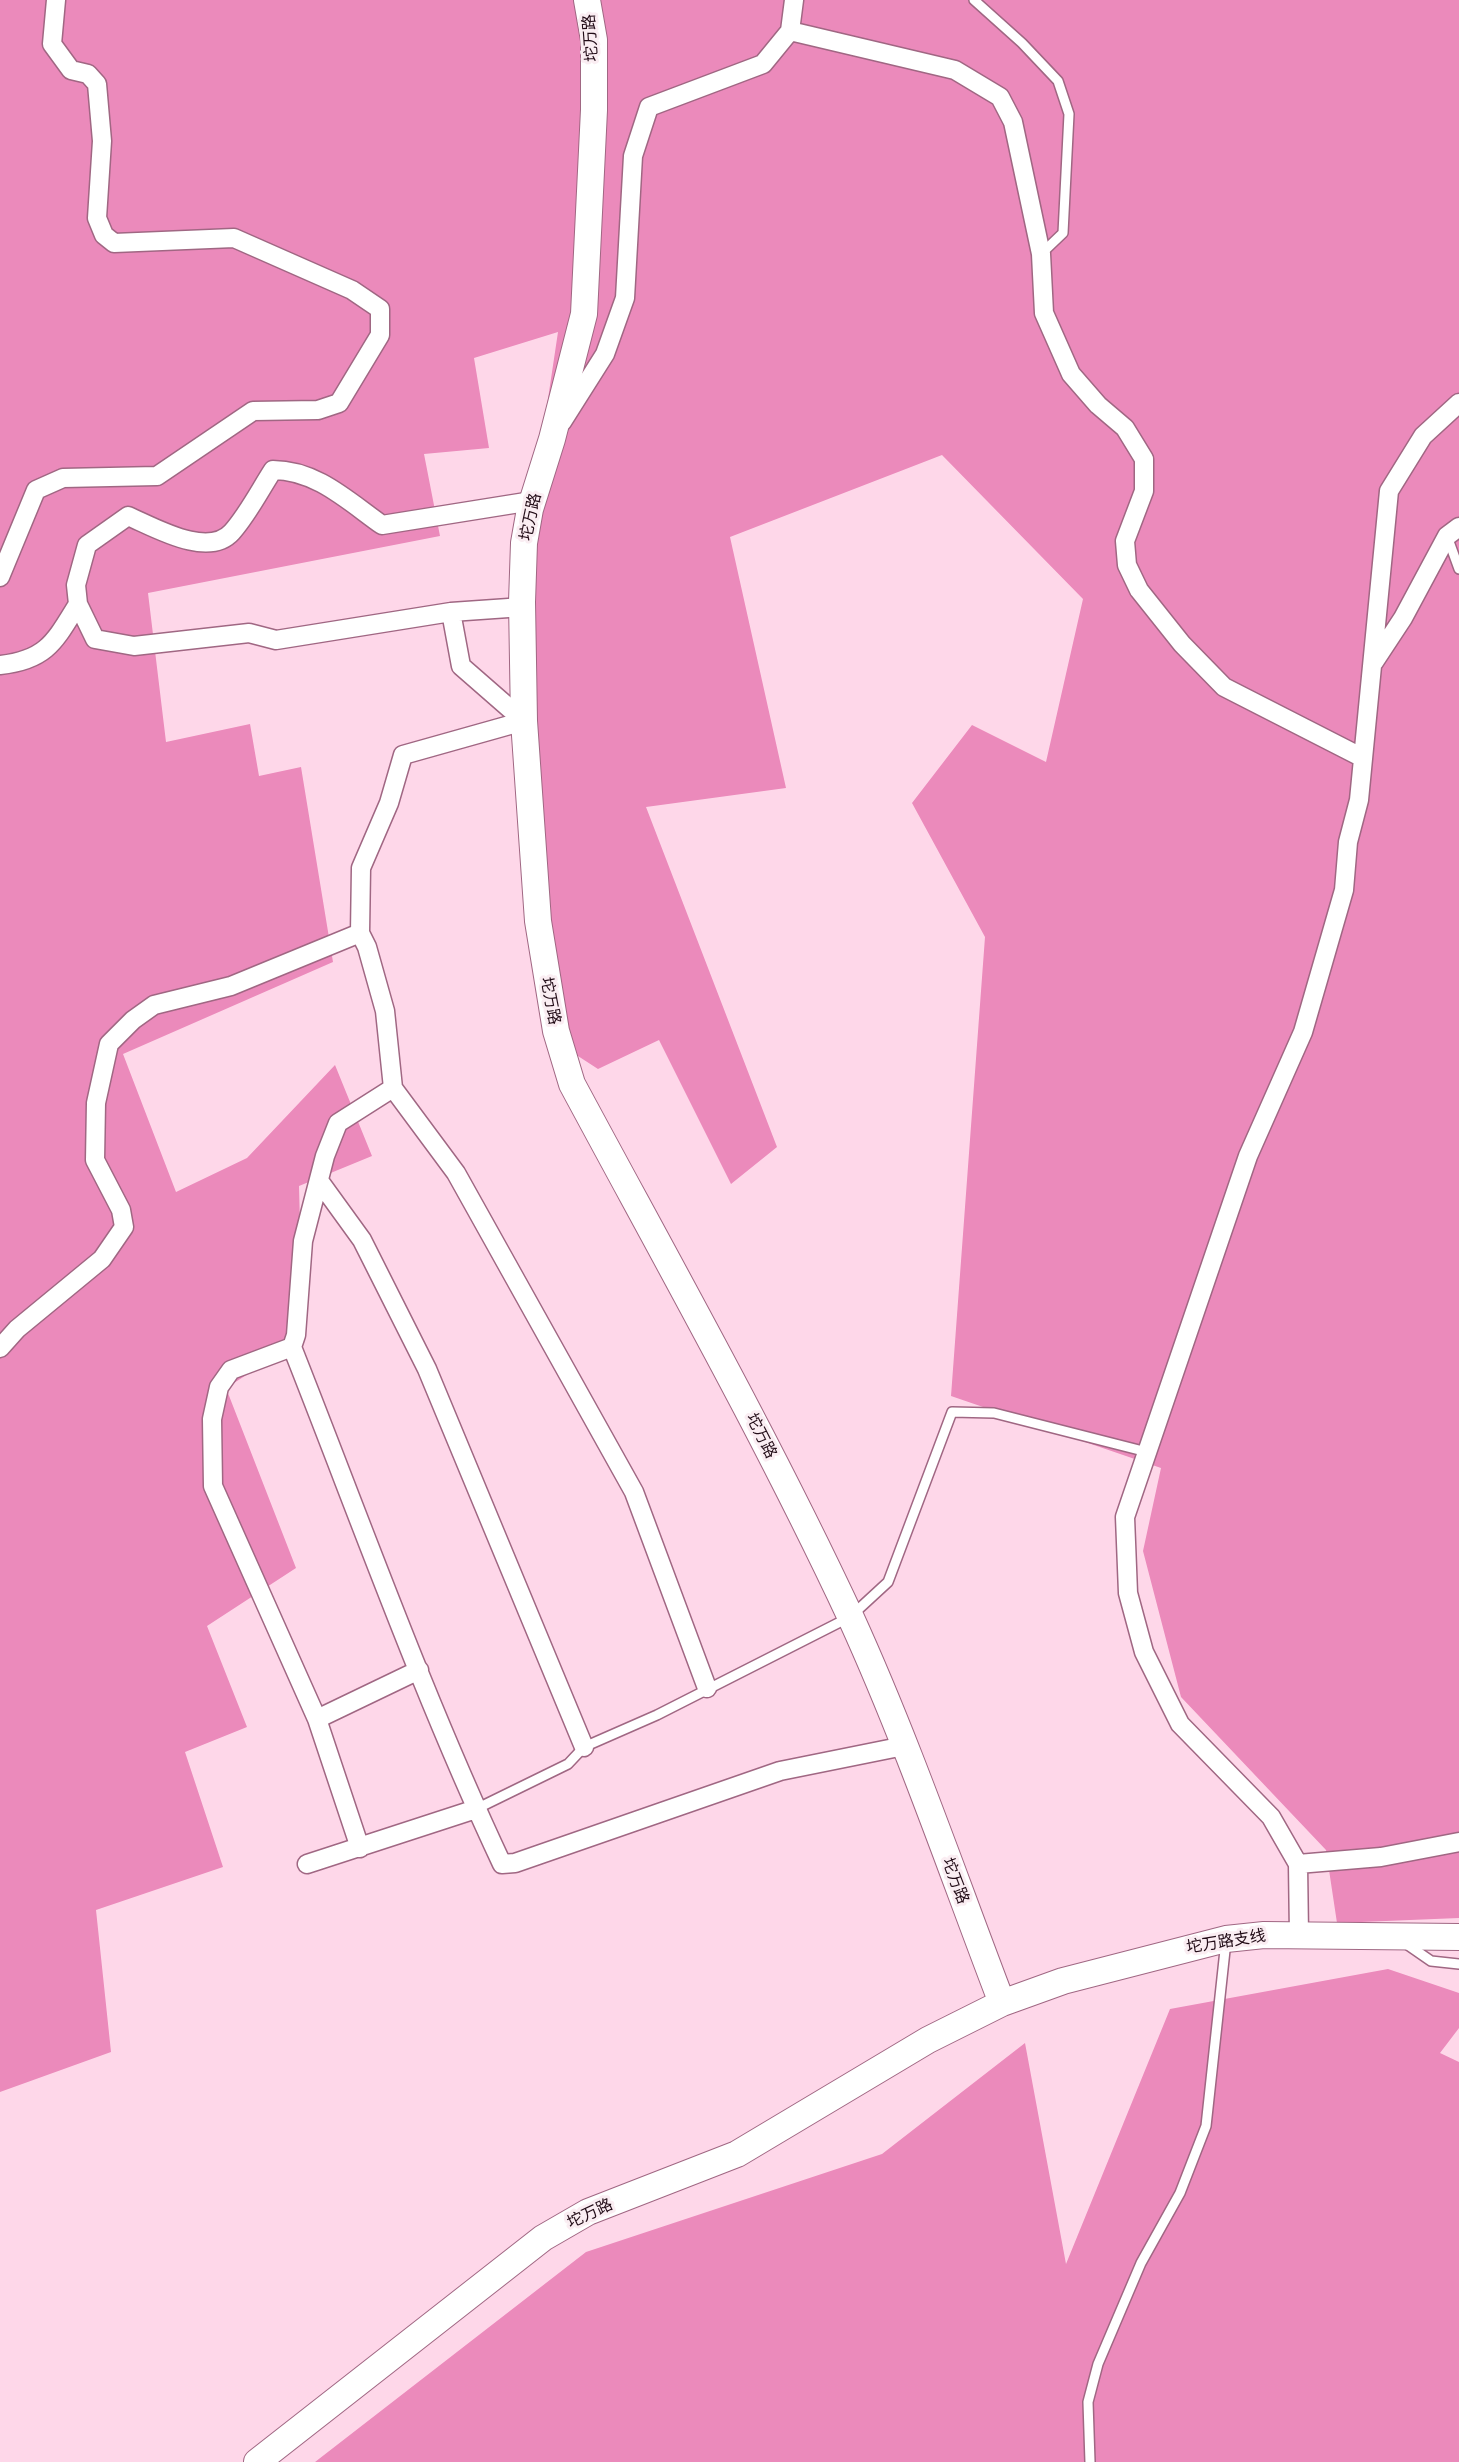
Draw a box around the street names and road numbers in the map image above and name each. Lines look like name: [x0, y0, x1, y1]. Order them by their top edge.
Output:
street label: 坨万路: [580, 13, 602, 63]
street label: 坨万路: [517, 492, 545, 542]
street label: 坨万路: [536, 976, 564, 1026]
street label: 坨万路: [742, 1410, 780, 1462]
street label: 坨万路: [937, 1855, 973, 1907]
street label: 坨万路支线: [1185, 1926, 1267, 1958]
street label: 坨万路: [564, 2195, 616, 2233]

